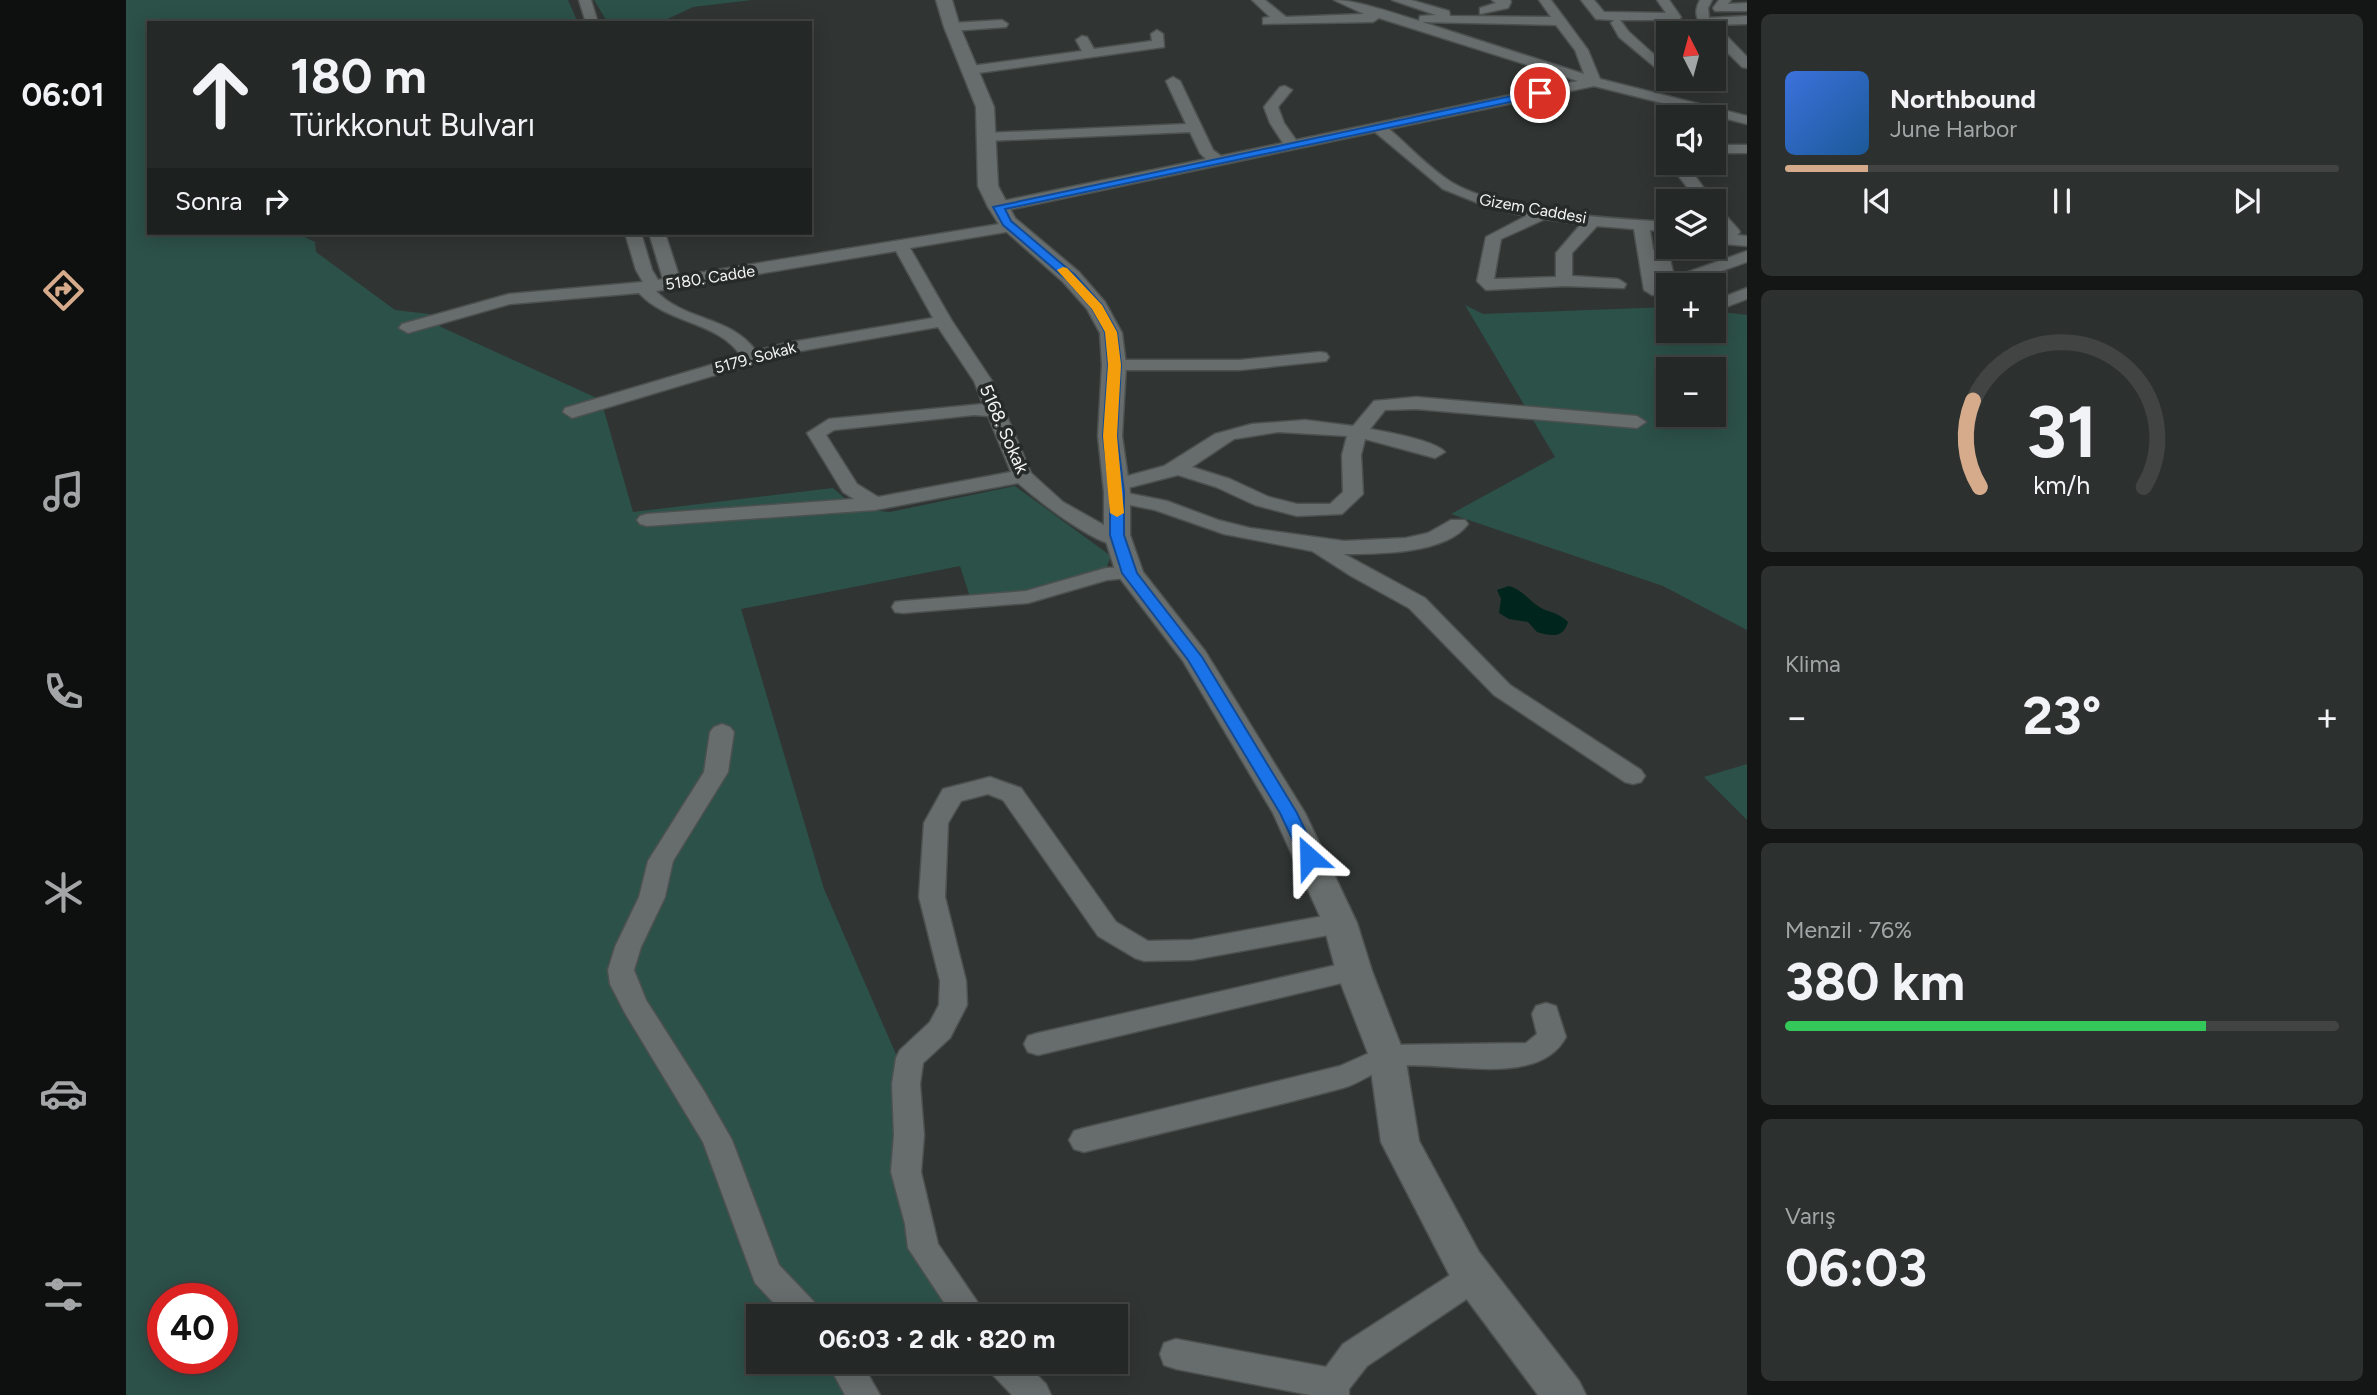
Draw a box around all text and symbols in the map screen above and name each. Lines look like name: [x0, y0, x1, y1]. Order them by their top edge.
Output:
north arrow: [1656, 21, 1726, 91]
map controls: [1656, 21, 1726, 427]
text: 180 m: [290, 46, 427, 105]
icon: ahead: [175, 49, 266, 140]
pin: [1510, 63, 1570, 123]
icon: arrive: [1521, 74, 1559, 112]
text: 06:01: [21, 76, 105, 114]
text: Northbound: [1890, 83, 2036, 115]
button: sound: [1656, 105, 1726, 175]
text: Türkkonut Bulvarı: [290, 106, 535, 144]
text: June Harbor: [1890, 115, 2017, 143]
icon: right: [257, 182, 295, 220]
icon: previous: [1858, 182, 1896, 220]
icon: pause: [2043, 182, 2081, 220]
icon: next: [2228, 182, 2266, 220]
text: Sonra: [175, 185, 243, 217]
button: layers: [1656, 189, 1726, 259]
street label: Gizem Caddesi: [1478, 190, 1588, 227]
street label: 5180. Cadde: [664, 261, 756, 294]
icon: directions: [39, 266, 88, 315]
button: +: [1656, 273, 1726, 343]
street label: 5179. Sokak: [712, 337, 798, 377]
button: −: [1656, 357, 1726, 427]
street label: 5168. Sokak: [975, 381, 1034, 477]
text: 31: [2026, 389, 2098, 476]
icon: music: [39, 467, 88, 516]
text: km/h: [2033, 470, 2091, 500]
text: Klima: [1785, 650, 1841, 678]
icon: phone: [39, 667, 88, 716]
text: 23°: [2023, 685, 2101, 747]
text: −: [1785, 694, 1809, 740]
text: +: [2315, 694, 2339, 740]
position arrow: [1272, 820, 1346, 894]
icon: climate: [39, 868, 88, 917]
text: Menzil · 76%: [1785, 916, 1912, 944]
text: 380 km: [1785, 951, 1965, 1013]
icon: car: [39, 1069, 88, 1118]
text: Varış: [1785, 1202, 1836, 1230]
text: 06:03: [1785, 1237, 1927, 1299]
icon: filters: [39, 1270, 88, 1319]
speed limit sign: 40: [147, 1283, 238, 1374]
text: 06:03 · 2 dk · 820 m: [819, 1323, 1055, 1355]

